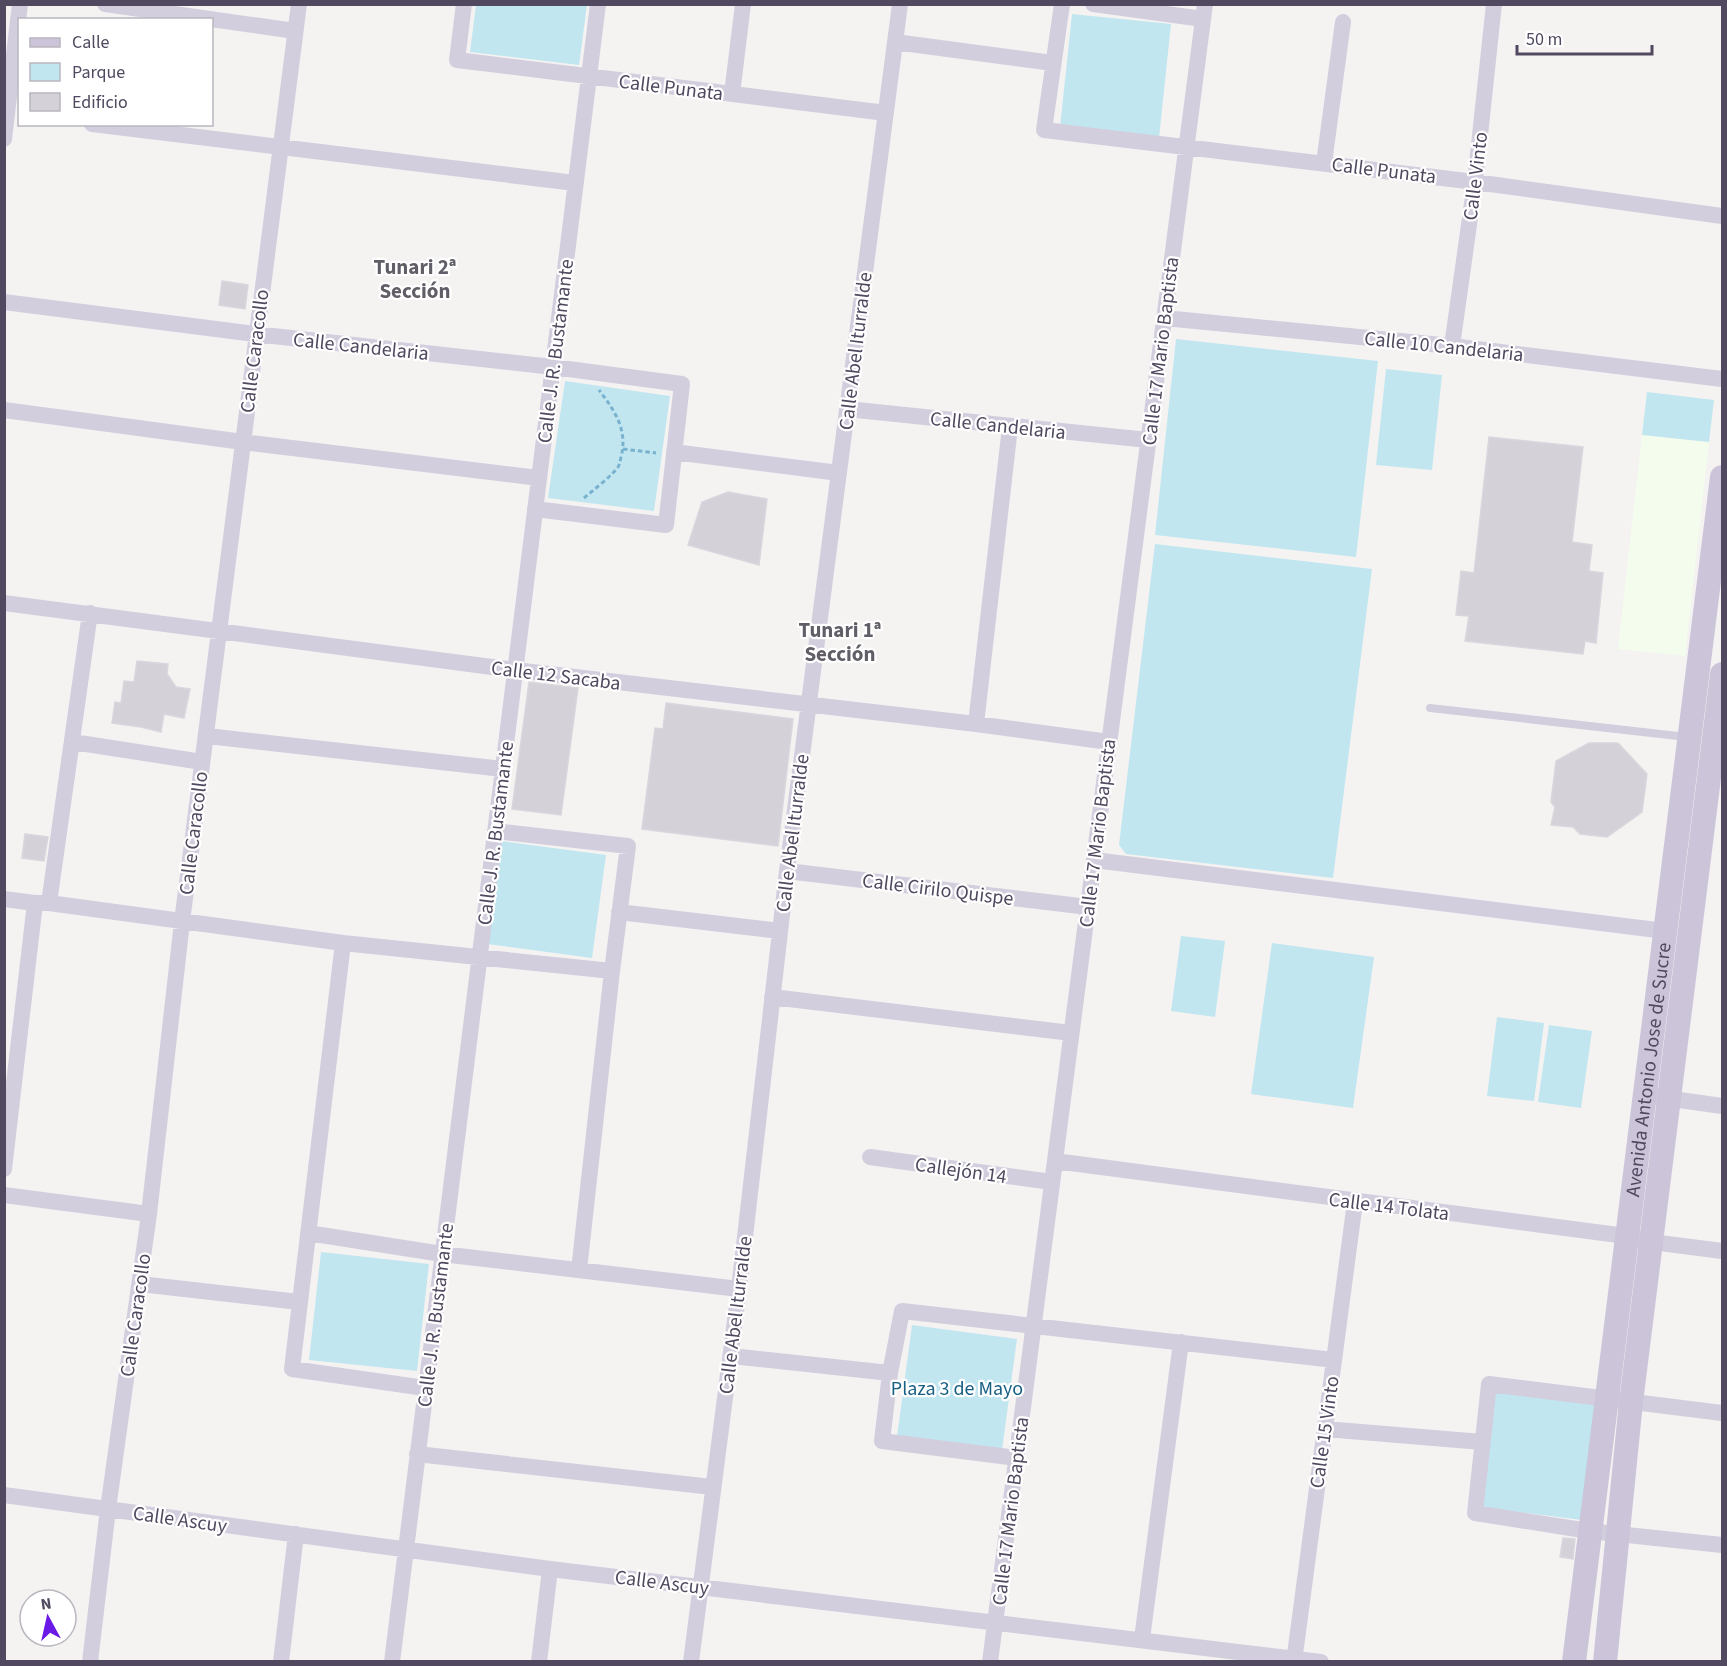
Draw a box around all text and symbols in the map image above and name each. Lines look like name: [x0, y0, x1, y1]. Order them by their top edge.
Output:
legend: [18, 18, 213, 126]
scale bar: [1517, 18, 1652, 56]
text: 50 m: [1526, 27, 1562, 52]
text: Calle: [72, 30, 110, 55]
text: Parque: [72, 60, 125, 85]
street label: Calle Punata: [617, 68, 725, 108]
text: Edificio: [72, 90, 128, 115]
street label: Calle Vinto: [1457, 130, 1495, 222]
street label: Calle Punata: [1330, 151, 1438, 191]
district label: Tunari 2ª Sección: [374, 252, 456, 306]
street label: Calle 17 Mario Baptista: [1136, 255, 1186, 447]
street label: Calle J. R. Bustamante: [531, 257, 581, 445]
street label: Calle Abel Iturralde: [832, 270, 880, 432]
street label: Calle Caracollo: [234, 288, 276, 414]
street label: Calle 10 Candelaria: [1363, 325, 1525, 369]
street label: Calle Candelaria: [292, 326, 430, 368]
street label: Calle Candelaria: [929, 405, 1067, 447]
district label: Tunari 1ª Sección: [799, 615, 881, 669]
street label: Calle 12 Sacaba: [490, 654, 622, 698]
street label: Calle 17 Mario Baptista: [1073, 737, 1123, 929]
street label: Calle J. R. Bustamante: [471, 739, 521, 927]
street label: Calle Abel Iturralde: [769, 752, 817, 914]
street label: Calle Caracollo: [173, 770, 215, 896]
street label: Calle Cirilo Quispe: [861, 867, 1015, 913]
street label: Avenida Antonio Jose de Sucre: [1619, 941, 1679, 1198]
street label: Callejón 14: [913, 1151, 1009, 1191]
street label: Calle 14 Tolata: [1327, 1186, 1451, 1228]
street label: Calle J. R. Bustamante: [411, 1221, 461, 1409]
street label: Calle Abel Iturralde: [712, 1234, 760, 1396]
street label: Calle Caracollo: [113, 1252, 159, 1379]
street label: Calle 15 Vinto: [1303, 1374, 1347, 1490]
park label: Plaza 3 de Mayo: [891, 1375, 1023, 1403]
street label: Calle 17 Mario Baptista: [986, 1415, 1036, 1607]
street label: Calle Ascuy: [131, 1500, 229, 1541]
street label: Calle Ascuy: [613, 1563, 711, 1603]
north arrow: [18, 1588, 78, 1648]
text: N: [39, 1593, 53, 1616]

